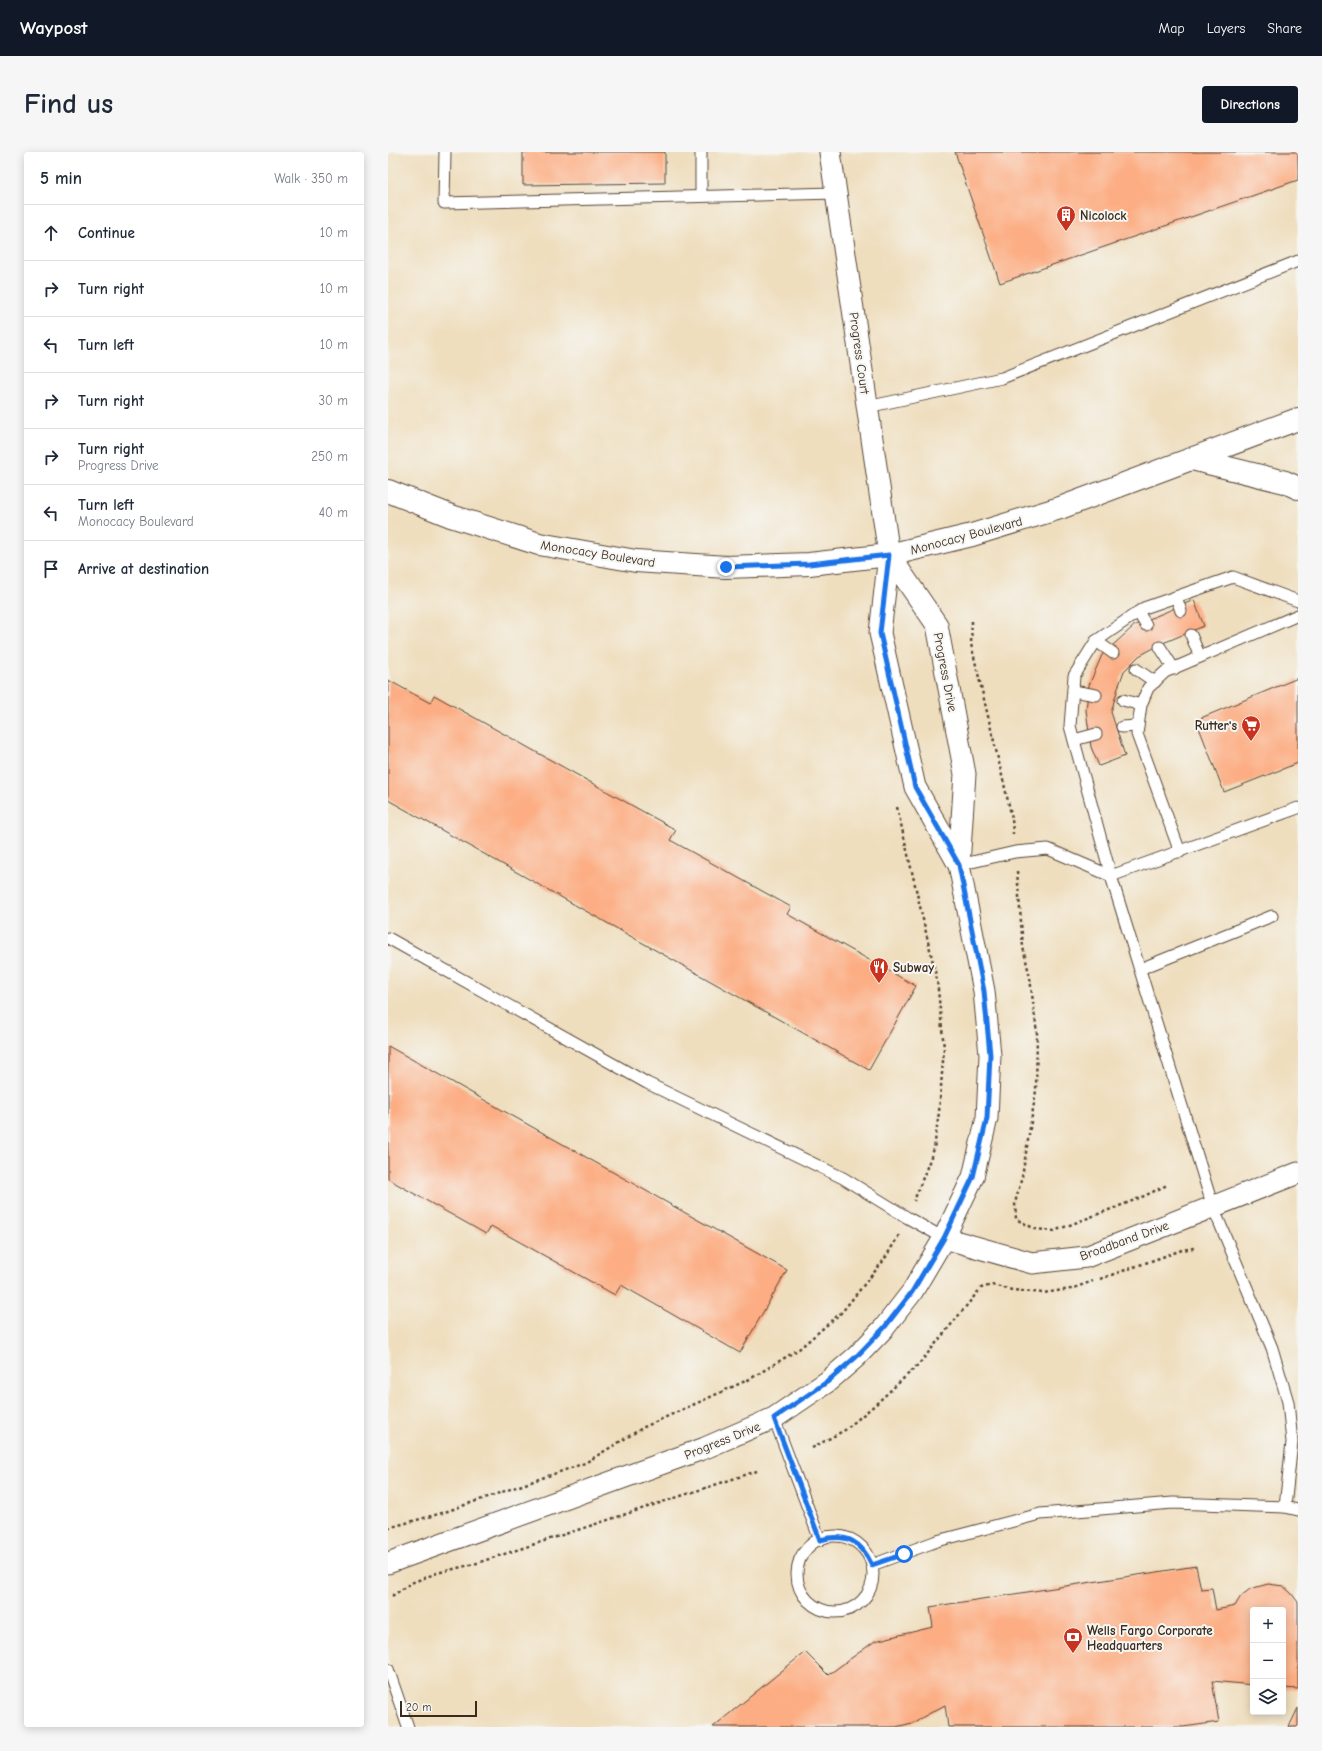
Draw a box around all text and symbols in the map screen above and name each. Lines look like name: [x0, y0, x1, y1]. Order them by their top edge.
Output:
text: Waypost: [20, 17, 88, 39]
text: Map: [1158, 20, 1185, 37]
text: Layers: [1207, 20, 1245, 37]
text: Share: [1267, 20, 1302, 37]
button: Directions: [1202, 86, 1298, 123]
text: Find us: [24, 88, 113, 120]
text: 5 min: [40, 169, 82, 188]
text: Walk · 350 m: [274, 171, 348, 186]
building icon: Nicolock: [1055, 204, 1077, 232]
place label: Nicolock: [1080, 208, 1127, 223]
icon: ahead: [40, 222, 62, 244]
text: Continue: [78, 224, 135, 242]
text: 10 m: [320, 225, 348, 240]
icon: right: [40, 278, 62, 300]
text: Turn right: [78, 280, 144, 298]
text: 10 m: [320, 281, 348, 296]
street label: Progress Court: [846, 311, 873, 396]
icon: left: [40, 334, 62, 356]
text: Turn left: [78, 336, 134, 354]
text: 10 m: [320, 337, 348, 352]
icon: right: [40, 390, 62, 412]
text: Turn right: [78, 392, 144, 410]
text: 30 m: [318, 393, 348, 408]
text: Turn right: [78, 440, 144, 458]
icon: right: [40, 446, 62, 468]
text: 250 m: [311, 449, 348, 464]
text: Progress Drive: [78, 458, 159, 473]
text: Turn left: [78, 496, 134, 514]
icon: left: [40, 502, 62, 524]
text: 40 m: [319, 505, 348, 520]
street label: Monocacy Boulevard: [908, 513, 1024, 558]
text: Monocacy Boulevard: [78, 514, 194, 529]
street label: Monocacy Boulevard: [540, 537, 656, 570]
icon: arrive: [40, 558, 62, 580]
route end: [717, 558, 735, 576]
text: Arrive at destination: [78, 560, 209, 578]
street label: Progress Drive: [930, 631, 961, 714]
supermarket icon: Rutter's: [1240, 714, 1262, 742]
place label: Rutter's: [1195, 718, 1237, 733]
restaurant icon: Subway: [868, 956, 890, 984]
place label: Subway: [893, 960, 934, 975]
street label: Broadband Drive: [1078, 1217, 1171, 1264]
street label: Progress Drive: [682, 1418, 763, 1463]
route start: [895, 1545, 913, 1563]
map controls: [1250, 1607, 1286, 1715]
button: +: [1250, 1607, 1286, 1643]
place label: Wells Fargo Corporate Headquarters: [1087, 1623, 1213, 1653]
bank icon: Wells Fargo Corporate Headquarters: [1062, 1626, 1084, 1654]
button: −: [1250, 1643, 1286, 1679]
button: layers: [1250, 1679, 1286, 1715]
scale bar: [400, 1699, 477, 1718]
text: 20 m: [406, 1701, 431, 1714]

